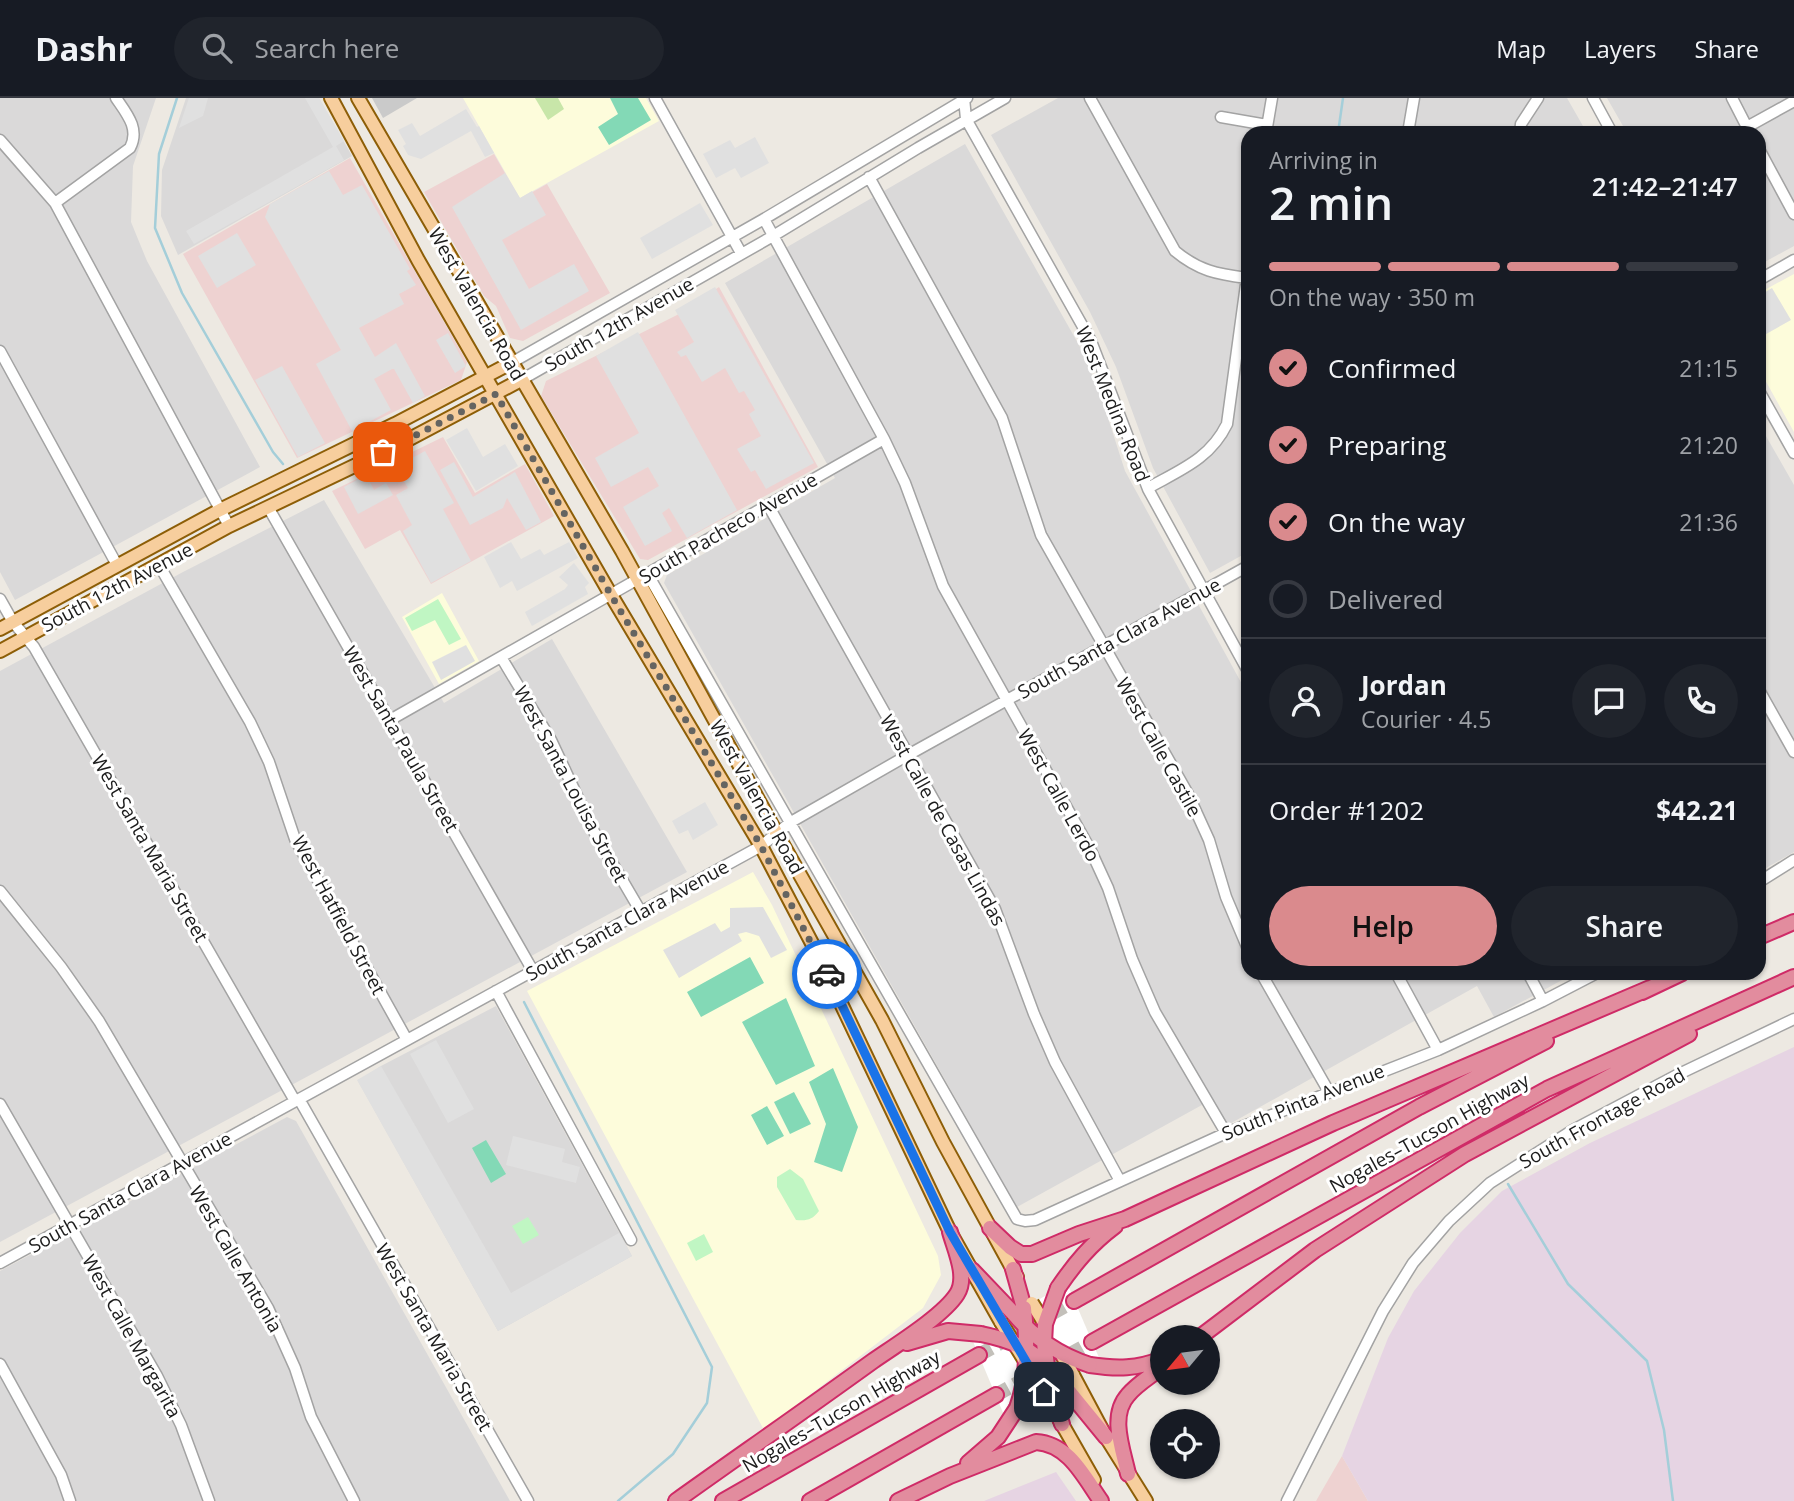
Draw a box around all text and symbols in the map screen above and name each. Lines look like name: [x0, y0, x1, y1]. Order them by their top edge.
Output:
search box: [174, 17, 664, 80]
text: Dashr: [35, 26, 132, 71]
icon: search: [198, 29, 236, 67]
text: Search here: [254, 30, 399, 66]
text: Map: [1496, 32, 1546, 65]
text: Layers: [1584, 32, 1657, 65]
text: Share: [1695, 32, 1759, 65]
text: Arriving in: [1269, 144, 1378, 176]
text: 21:42–21:47: [1592, 168, 1738, 204]
text: 2 min: [1269, 171, 1393, 233]
street label: West Valencia Road: [423, 223, 531, 385]
street label: South 12th Avenue: [540, 271, 698, 377]
text: On the way · 350 m: [1269, 281, 1475, 313]
street label: West Medina Road: [1070, 322, 1156, 486]
icon: check: [1269, 349, 1307, 387]
text: Confirmed: [1328, 350, 1456, 386]
text: 21:15: [1679, 352, 1738, 384]
pin: [353, 422, 413, 482]
icon: check: [1269, 426, 1307, 464]
text: Preparing: [1328, 427, 1446, 463]
text: 21:20: [1679, 429, 1738, 461]
icon: bag: [364, 433, 402, 471]
street label: South Pacheco Avenue: [634, 466, 822, 590]
icon: check: [1269, 503, 1307, 541]
text: On the way: [1328, 504, 1465, 540]
text: 21:36: [1679, 506, 1738, 538]
street label: South 12th Avenue: [37, 536, 197, 638]
street label: South Santa Clara Avenue: [1013, 571, 1225, 705]
text: Delivered: [1328, 581, 1443, 617]
street label: West Santa Paula Street: [337, 641, 465, 837]
button: person: [1269, 664, 1343, 738]
button: chat: [1572, 664, 1646, 738]
button: phone: [1664, 664, 1738, 738]
text: Jordan: [1361, 667, 1447, 703]
street label: West Calle Castile: [1110, 673, 1208, 821]
street label: West Santa Louisa Street: [508, 681, 634, 887]
text: Courier · 4.5: [1361, 703, 1491, 735]
street label: West Calle de Casas Lindas: [874, 710, 1012, 930]
street label: West Valencia Road: [704, 715, 810, 879]
street label: West Calle Lerdo: [1012, 724, 1106, 866]
street label: West Santa Maria Street: [86, 749, 215, 947]
text: Order #1202: [1269, 792, 1424, 828]
text: $42.21: [1656, 792, 1738, 828]
street label: West Hatfield Street: [286, 831, 392, 999]
street label: South Santa Clara Avenue: [521, 853, 733, 987]
button: Help: [1269, 886, 1497, 966]
button: Share: [1511, 886, 1738, 966]
courier: [792, 939, 862, 1009]
icon: car: [808, 955, 846, 993]
street label: South Pinta Avenue: [1218, 1058, 1388, 1146]
street label: South Frontage Road: [1514, 1062, 1690, 1174]
street label: Nogales–Tucson Highway: [1325, 1067, 1534, 1199]
street label: South Santa Clara Avenue: [24, 1125, 236, 1259]
street label: West Calle Antonia: [183, 1181, 289, 1337]
street label: West Santa Maria Street: [370, 1238, 499, 1436]
street label: West Calle Margarita: [76, 1250, 188, 1422]
north arrow: [1150, 1325, 1220, 1395]
map controls: [1150, 1325, 1220, 1479]
street label: Nogales–Tucson Highway: [737, 1343, 945, 1478]
pin: [1014, 1362, 1074, 1422]
icon: home: [1025, 1373, 1063, 1411]
button: locate: [1150, 1409, 1220, 1479]

